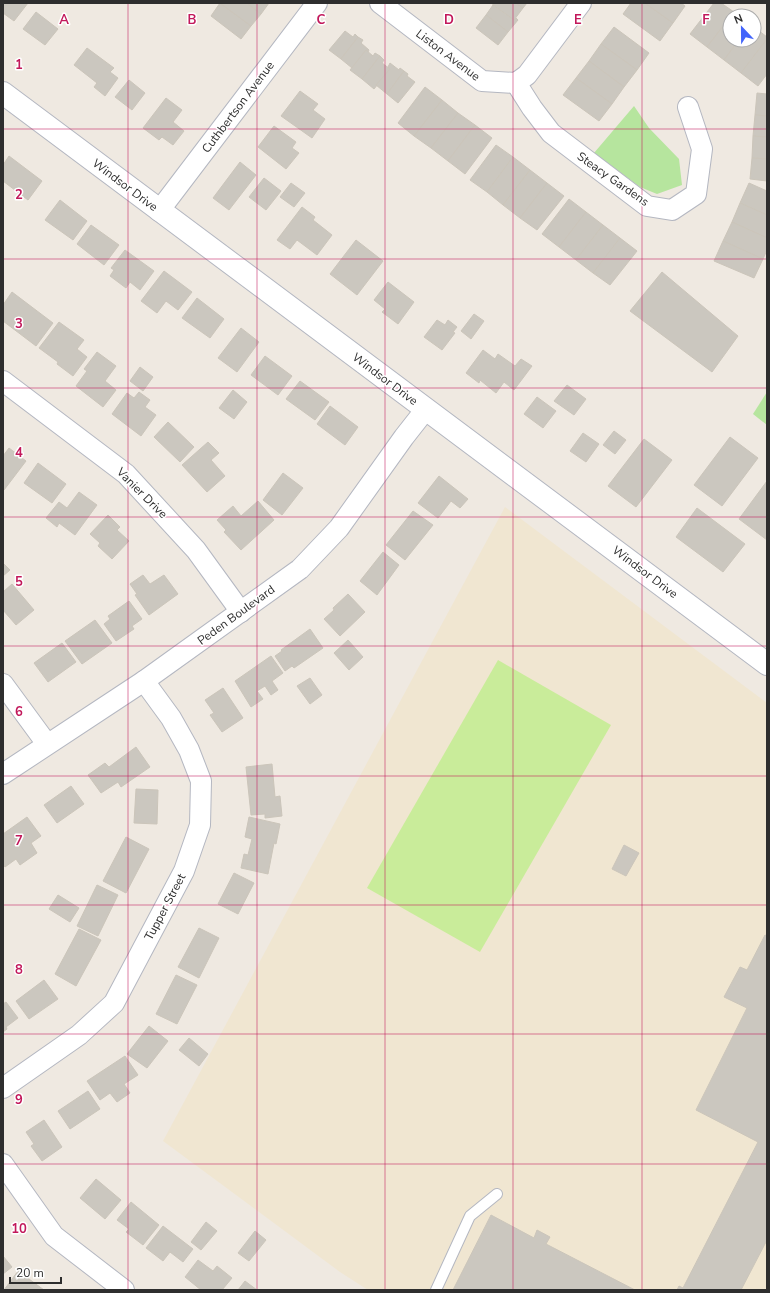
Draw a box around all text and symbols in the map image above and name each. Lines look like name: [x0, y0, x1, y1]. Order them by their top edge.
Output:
north arrow: [722, 8, 762, 48]
text: A: [59, 11, 69, 29]
text: B: [188, 11, 197, 29]
text: C: [317, 11, 326, 29]
text: D: [444, 11, 454, 29]
text: E: [574, 11, 582, 29]
text: F: [702, 11, 710, 29]
text: N: [732, 11, 745, 28]
street label: Liston Avenue: [413, 26, 483, 84]
text: 1: [15, 56, 23, 74]
street label: Cuthbertson Avenue: [198, 58, 278, 156]
street label: Steacy Gardens: [574, 148, 652, 210]
street label: Windsor Drive: [89, 155, 161, 215]
text: 2: [15, 186, 23, 204]
text: 3: [15, 315, 23, 333]
street label: Windsor Drive: [349, 349, 421, 409]
text: 4: [15, 444, 23, 462]
street label: Vanier Drive: [112, 463, 171, 522]
street label: Windsor Drive: [609, 542, 681, 602]
text: 5: [15, 573, 23, 591]
street label: Peden Boulevard: [194, 582, 278, 648]
text: 6: [15, 703, 23, 721]
text: 7: [15, 832, 23, 850]
street label: Tupper Street: [141, 870, 190, 943]
text: 8: [15, 961, 23, 979]
text: 9: [15, 1091, 23, 1109]
text: 10: [11, 1220, 27, 1238]
scale bar: [10, 1259, 61, 1285]
text: 20 m: [16, 1265, 44, 1281]

